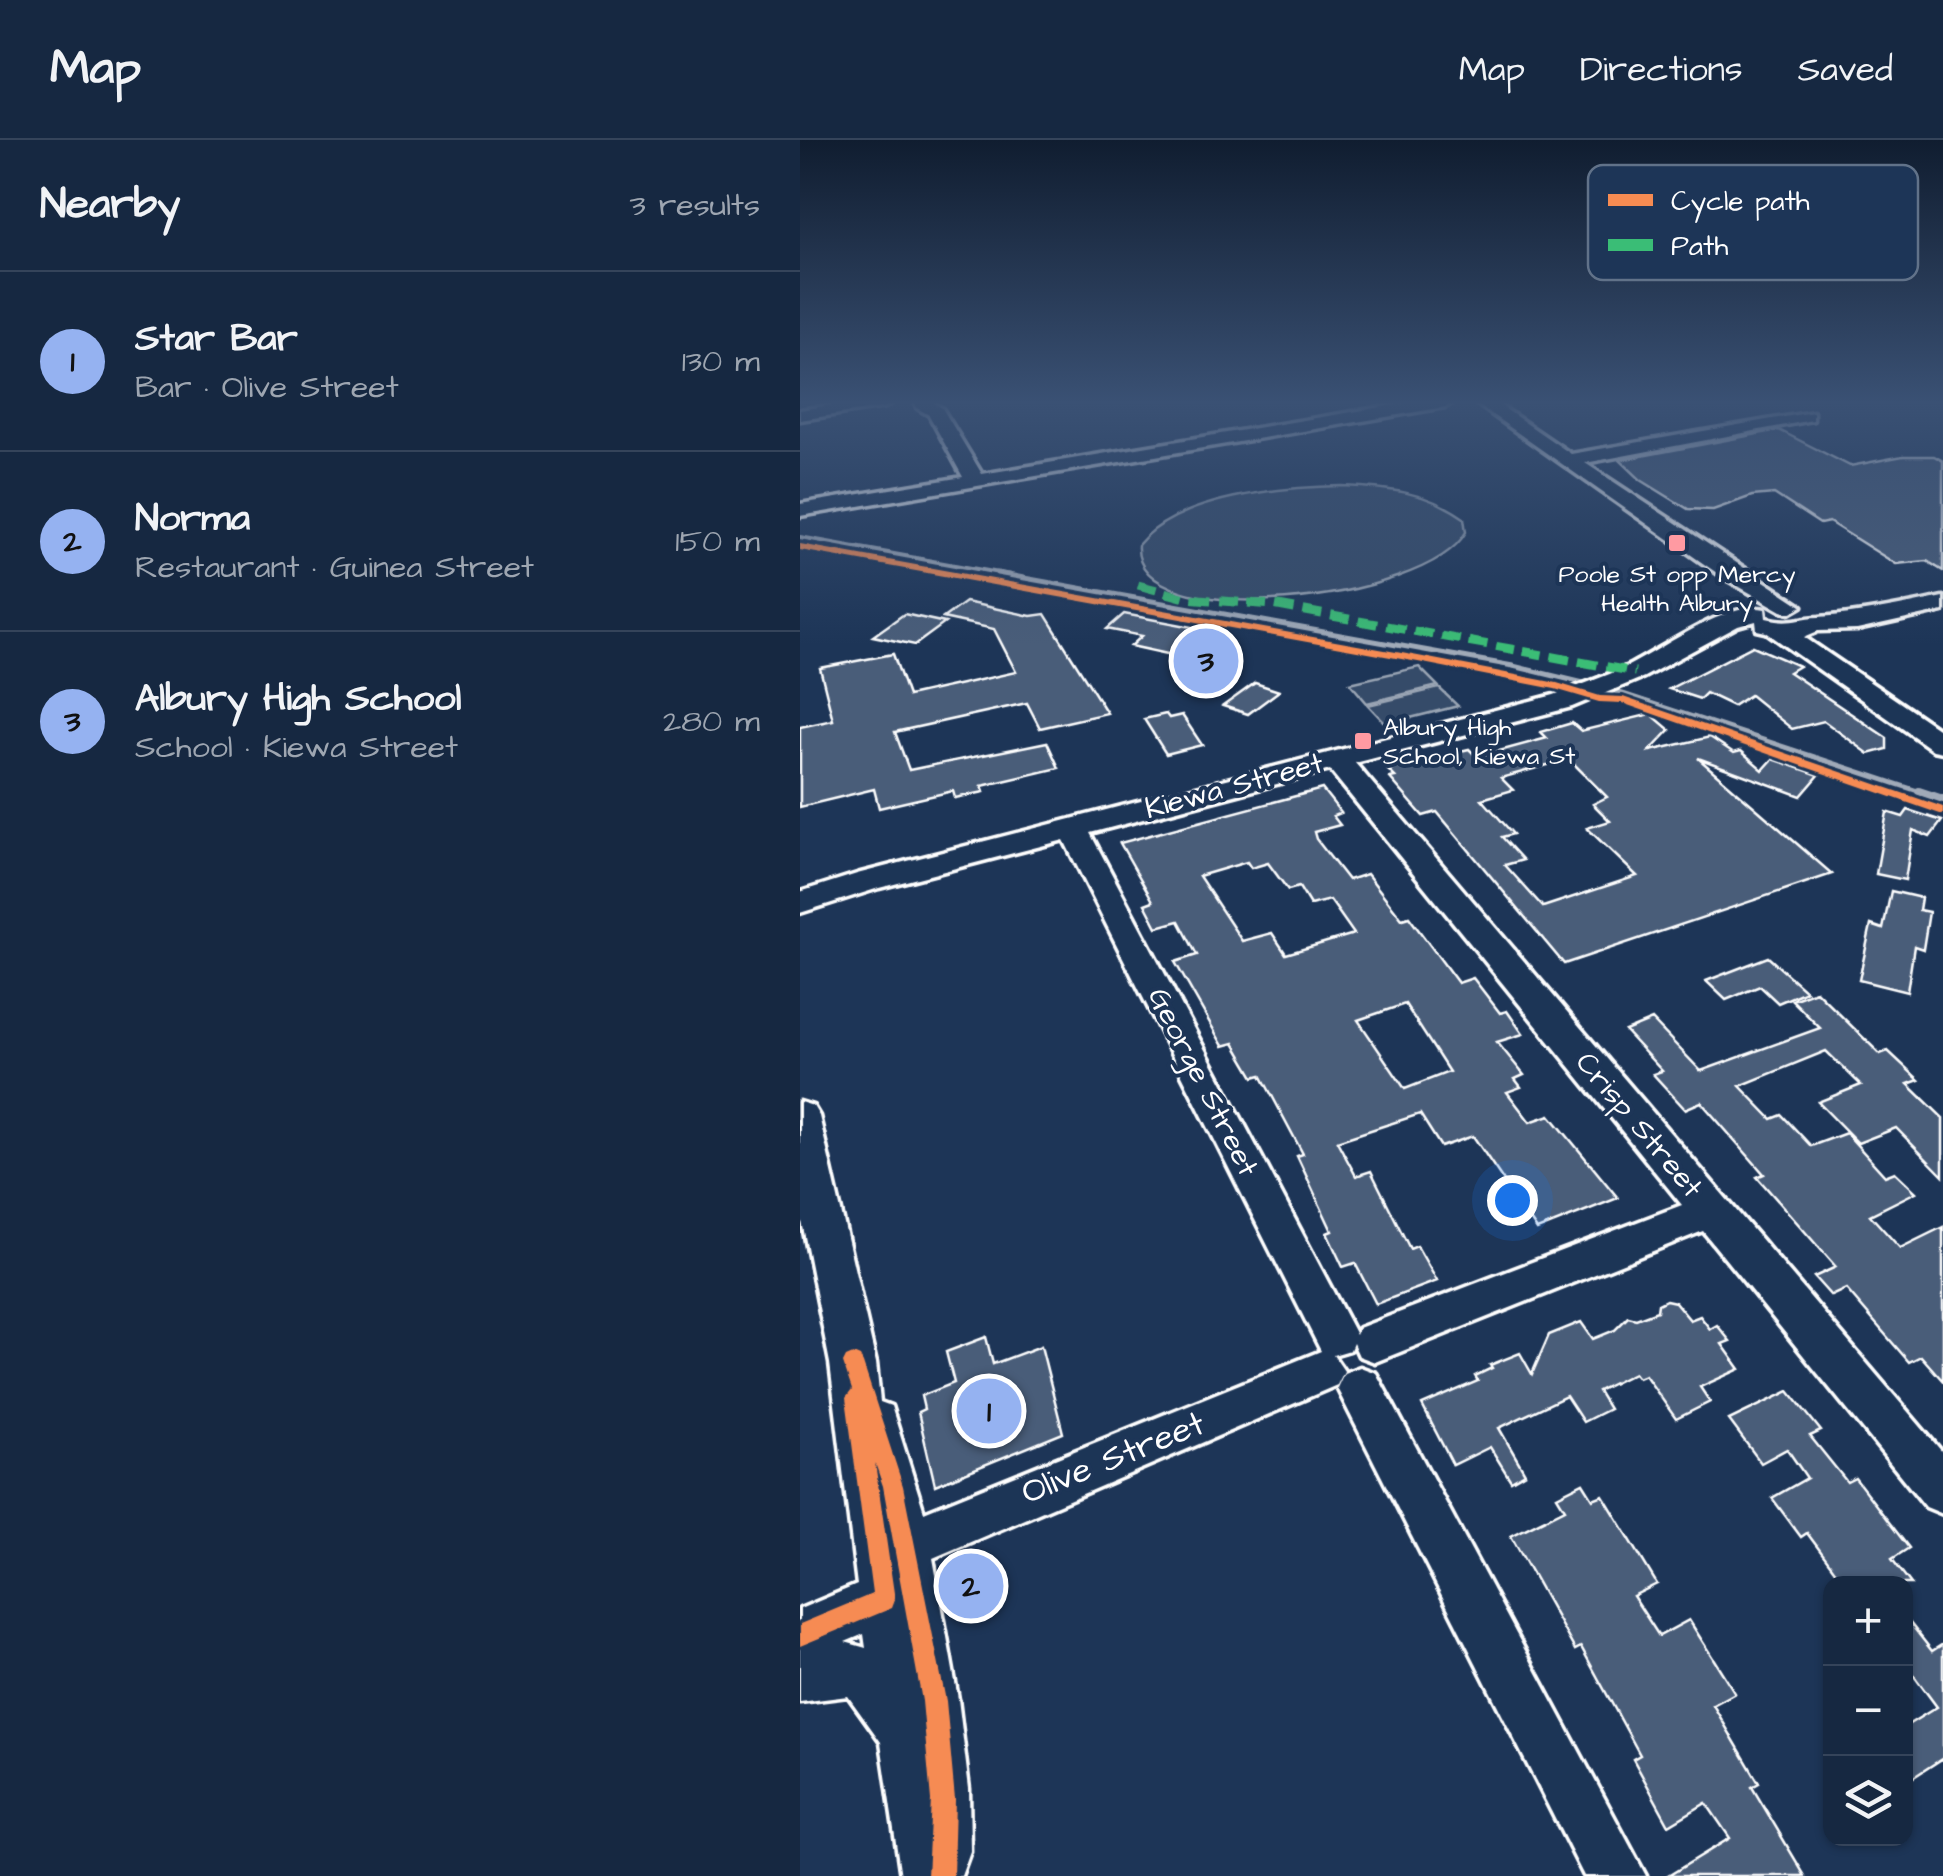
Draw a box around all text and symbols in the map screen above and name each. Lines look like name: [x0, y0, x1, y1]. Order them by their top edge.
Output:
text: Map: [50, 36, 141, 102]
text: Map: [1459, 45, 1525, 94]
text: Directions: [1580, 45, 1743, 94]
text: Saved: [1798, 45, 1893, 94]
legend: [1588, 165, 1918, 280]
text: Nearby: [40, 176, 180, 234]
text: Cycle path: [1671, 182, 1810, 223]
text: 3 results: [630, 183, 760, 228]
text: Path: [1671, 227, 1728, 266]
text: Star Bar: [135, 313, 298, 365]
text: 1: [70, 339, 75, 384]
text: 130 m: [682, 339, 760, 384]
text: Bar · Olive Street: [135, 365, 399, 410]
text: Norma: [135, 493, 250, 545]
text: 2: [63, 519, 82, 564]
text: 150 m: [675, 519, 760, 564]
marker: Poole St opp Mercy Health Albury: [1666, 532, 1688, 554]
text: Restaurant · Guinea Street: [135, 545, 534, 590]
place label: Poole St opp Mercy Health Albury: [1558, 557, 1796, 622]
pin: 3: [1174, 624, 1238, 698]
text: Albury High School: [135, 673, 461, 725]
text: 3: [64, 699, 81, 744]
text: 280 m: [663, 699, 760, 744]
place label: Albury High School, Kiewa St: [1383, 710, 1575, 774]
text: School · Kiewa Street: [135, 725, 458, 770]
marker: Albury High School, Kiewa St: [1352, 730, 1374, 752]
street label: Kiewa Street: [1140, 742, 1328, 830]
street label: George Street: [1136, 980, 1269, 1184]
street label: Crisp Street: [1565, 1043, 1713, 1207]
your location: [1487, 1175, 1538, 1226]
pin: 1: [956, 1374, 1022, 1448]
street label: Olive Street: [1014, 1399, 1212, 1517]
pin: 2: [938, 1548, 1004, 1624]
map controls: [1823, 1576, 1913, 1846]
button: +: [1823, 1576, 1913, 1666]
button: −: [1823, 1666, 1913, 1756]
button: layers: [1823, 1756, 1913, 1846]

